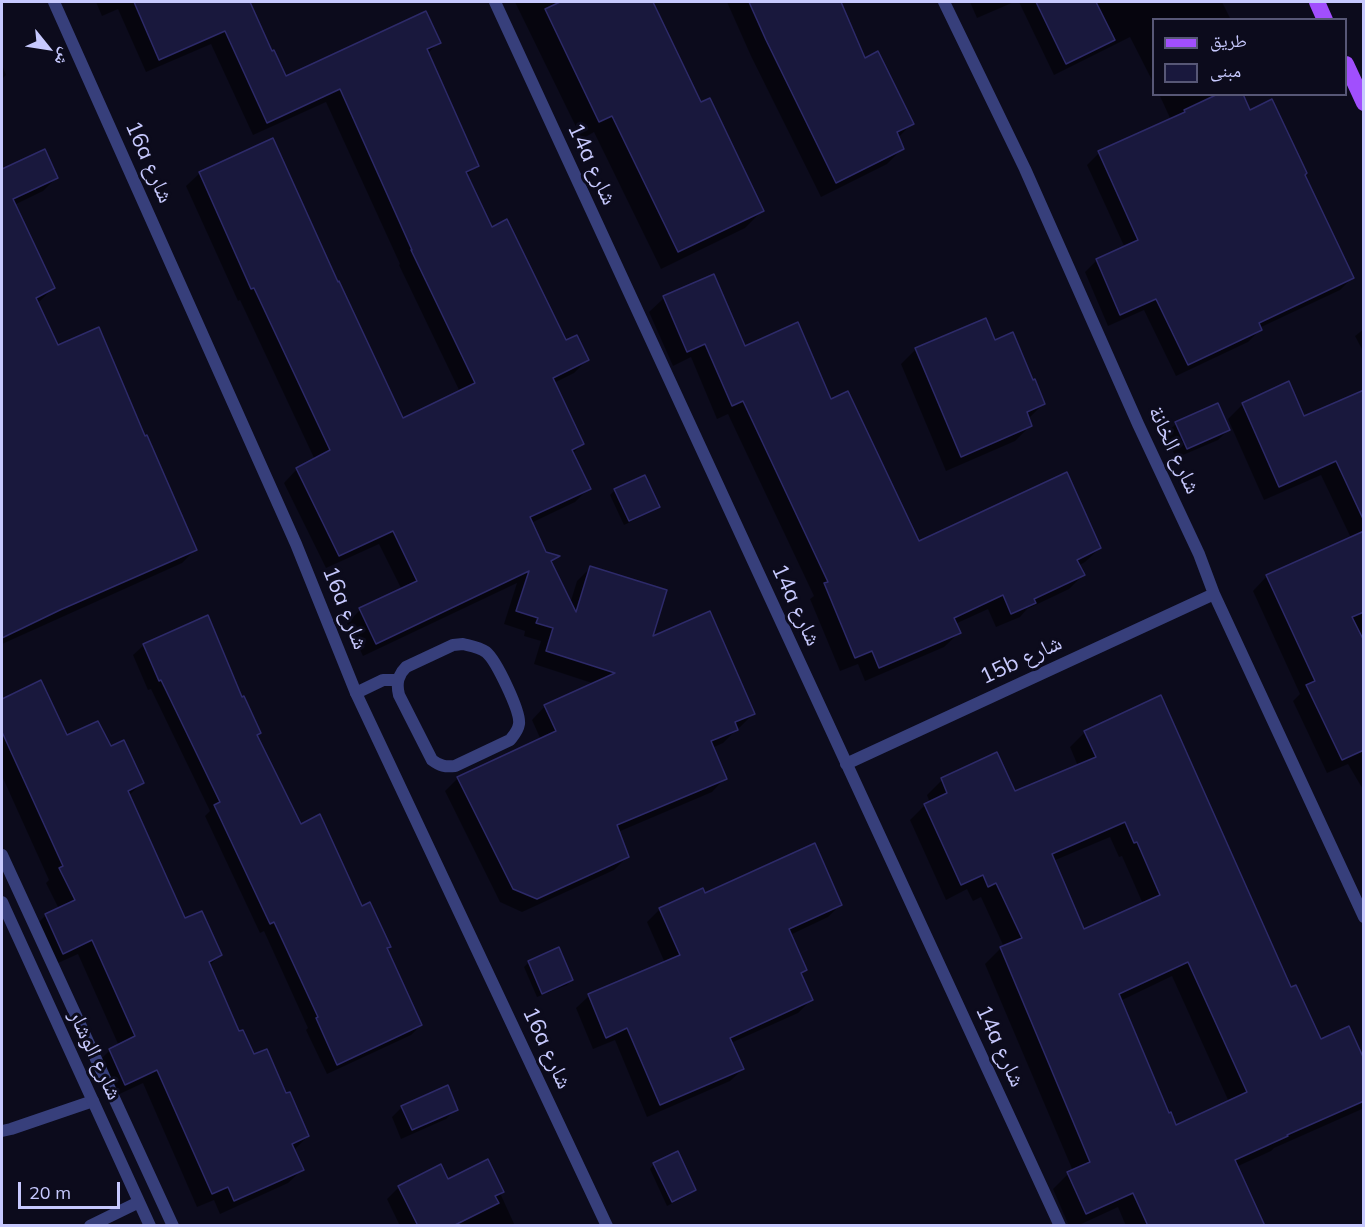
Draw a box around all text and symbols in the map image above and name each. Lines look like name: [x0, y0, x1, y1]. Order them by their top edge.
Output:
north arrow: [18, 18, 78, 78]
legend: [1152, 18, 1347, 96]
text: طريق: [1210, 29, 1247, 52]
text: ش: [51, 45, 76, 69]
text: مبنى: [1210, 59, 1241, 82]
street label: 16a شارع: [119, 117, 179, 207]
street label: 14a شارع: [562, 119, 622, 209]
street label: شارع الخانة: [1142, 402, 1206, 498]
street label: 14a شارع: [766, 560, 826, 650]
street label: 16a شارع: [316, 563, 374, 653]
street label: 15b شارع: [976, 630, 1066, 690]
street label: 14a شارع: [970, 1001, 1030, 1091]
street label: 16a شارع: [517, 1003, 577, 1093]
street label: شارع الوشار: [63, 1006, 127, 1104]
scale bar: [21, 1170, 123, 1208]
text: 20 m: [29, 1181, 71, 1204]

